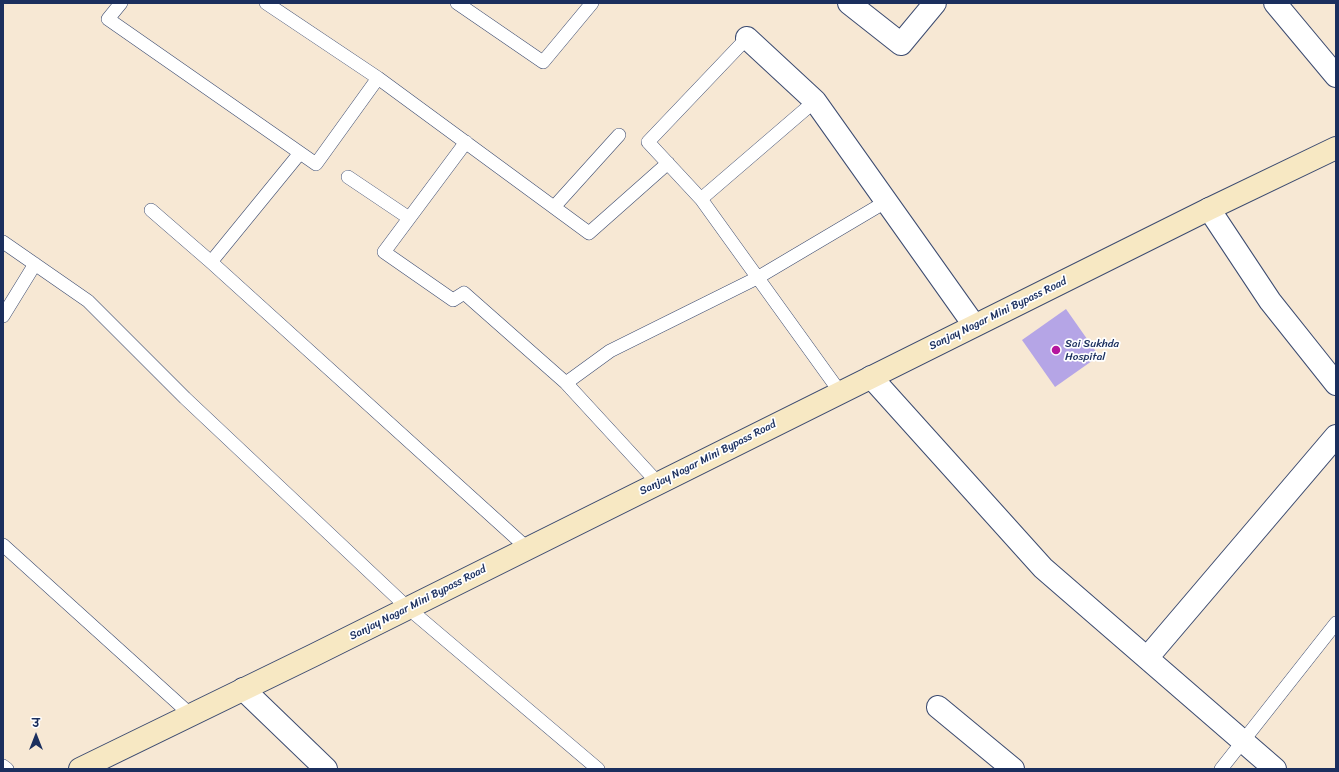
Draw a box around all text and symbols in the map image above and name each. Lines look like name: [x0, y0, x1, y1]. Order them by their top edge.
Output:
street label: Sanjay Nagar Mini Bypass Road: [927, 275, 1069, 353]
place label: Sai Sukhda Hospital: [1065, 337, 1119, 363]
marker: Sai Sukhda Hospital: [1050, 344, 1062, 356]
street label: Sanjay Nagar Mini Bypass Road: [638, 418, 778, 498]
street label: Sanjay Nagar Mini Bypass Road: [348, 563, 488, 643]
text: उ: [32, 714, 40, 733]
north arrow: [16, 716, 56, 756]

